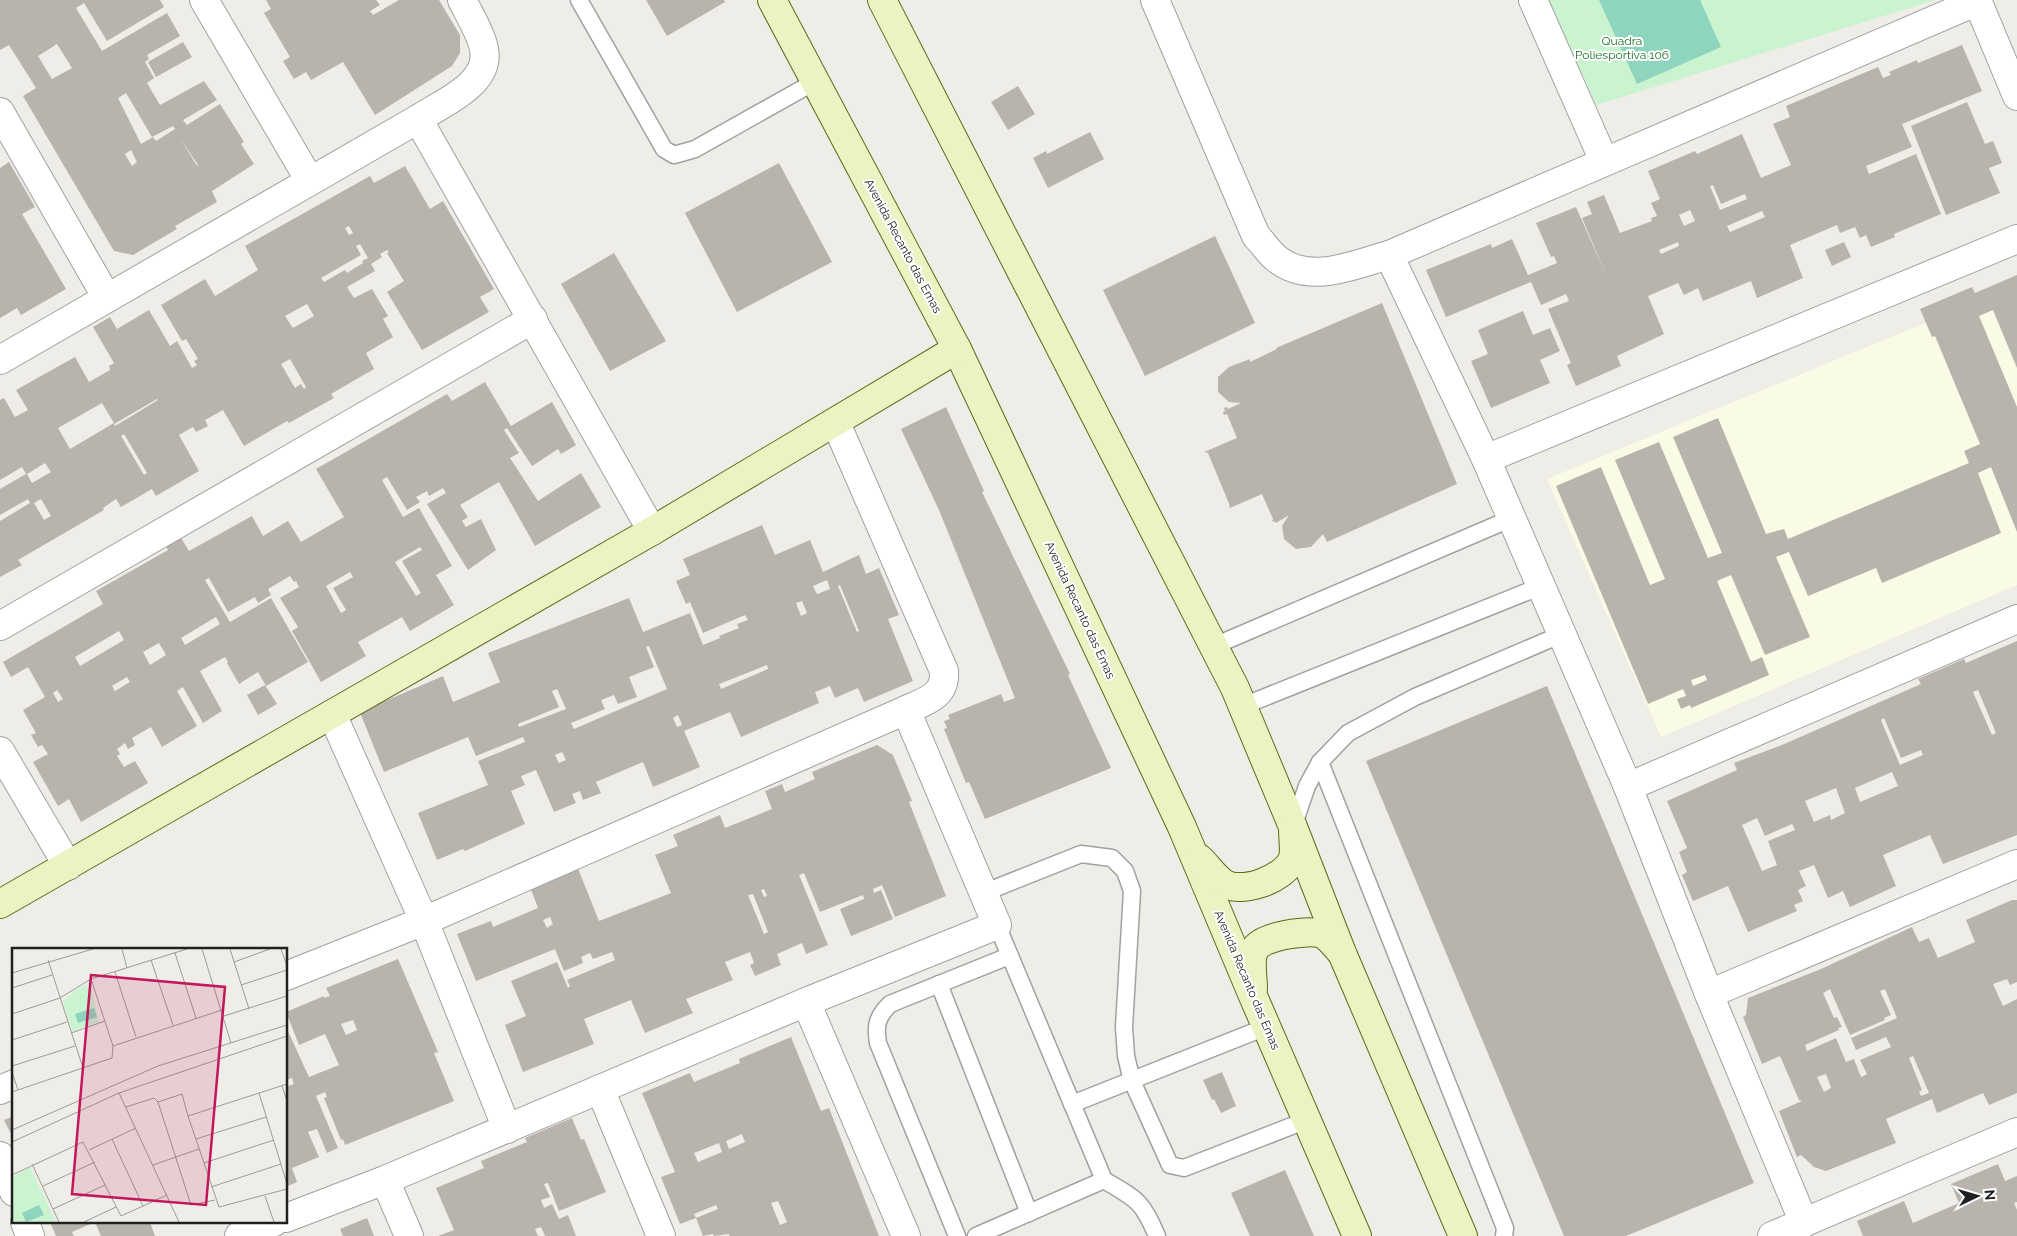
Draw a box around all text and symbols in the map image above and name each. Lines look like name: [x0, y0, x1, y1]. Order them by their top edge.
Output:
park label: Quadra Poliesportiva 106: [1575, 34, 1669, 62]
street label: Avenida Recanto das Emas: [862, 177, 944, 316]
street label: Avenida Recanto das Emas: [1042, 539, 1118, 681]
street label: Avenida Recanto das Emas: [1211, 908, 1283, 1052]
inset map: [12, 948, 288, 1224]
north arrow: [1952, 1171, 2002, 1221]
text: N: [1982, 1189, 1998, 1201]

